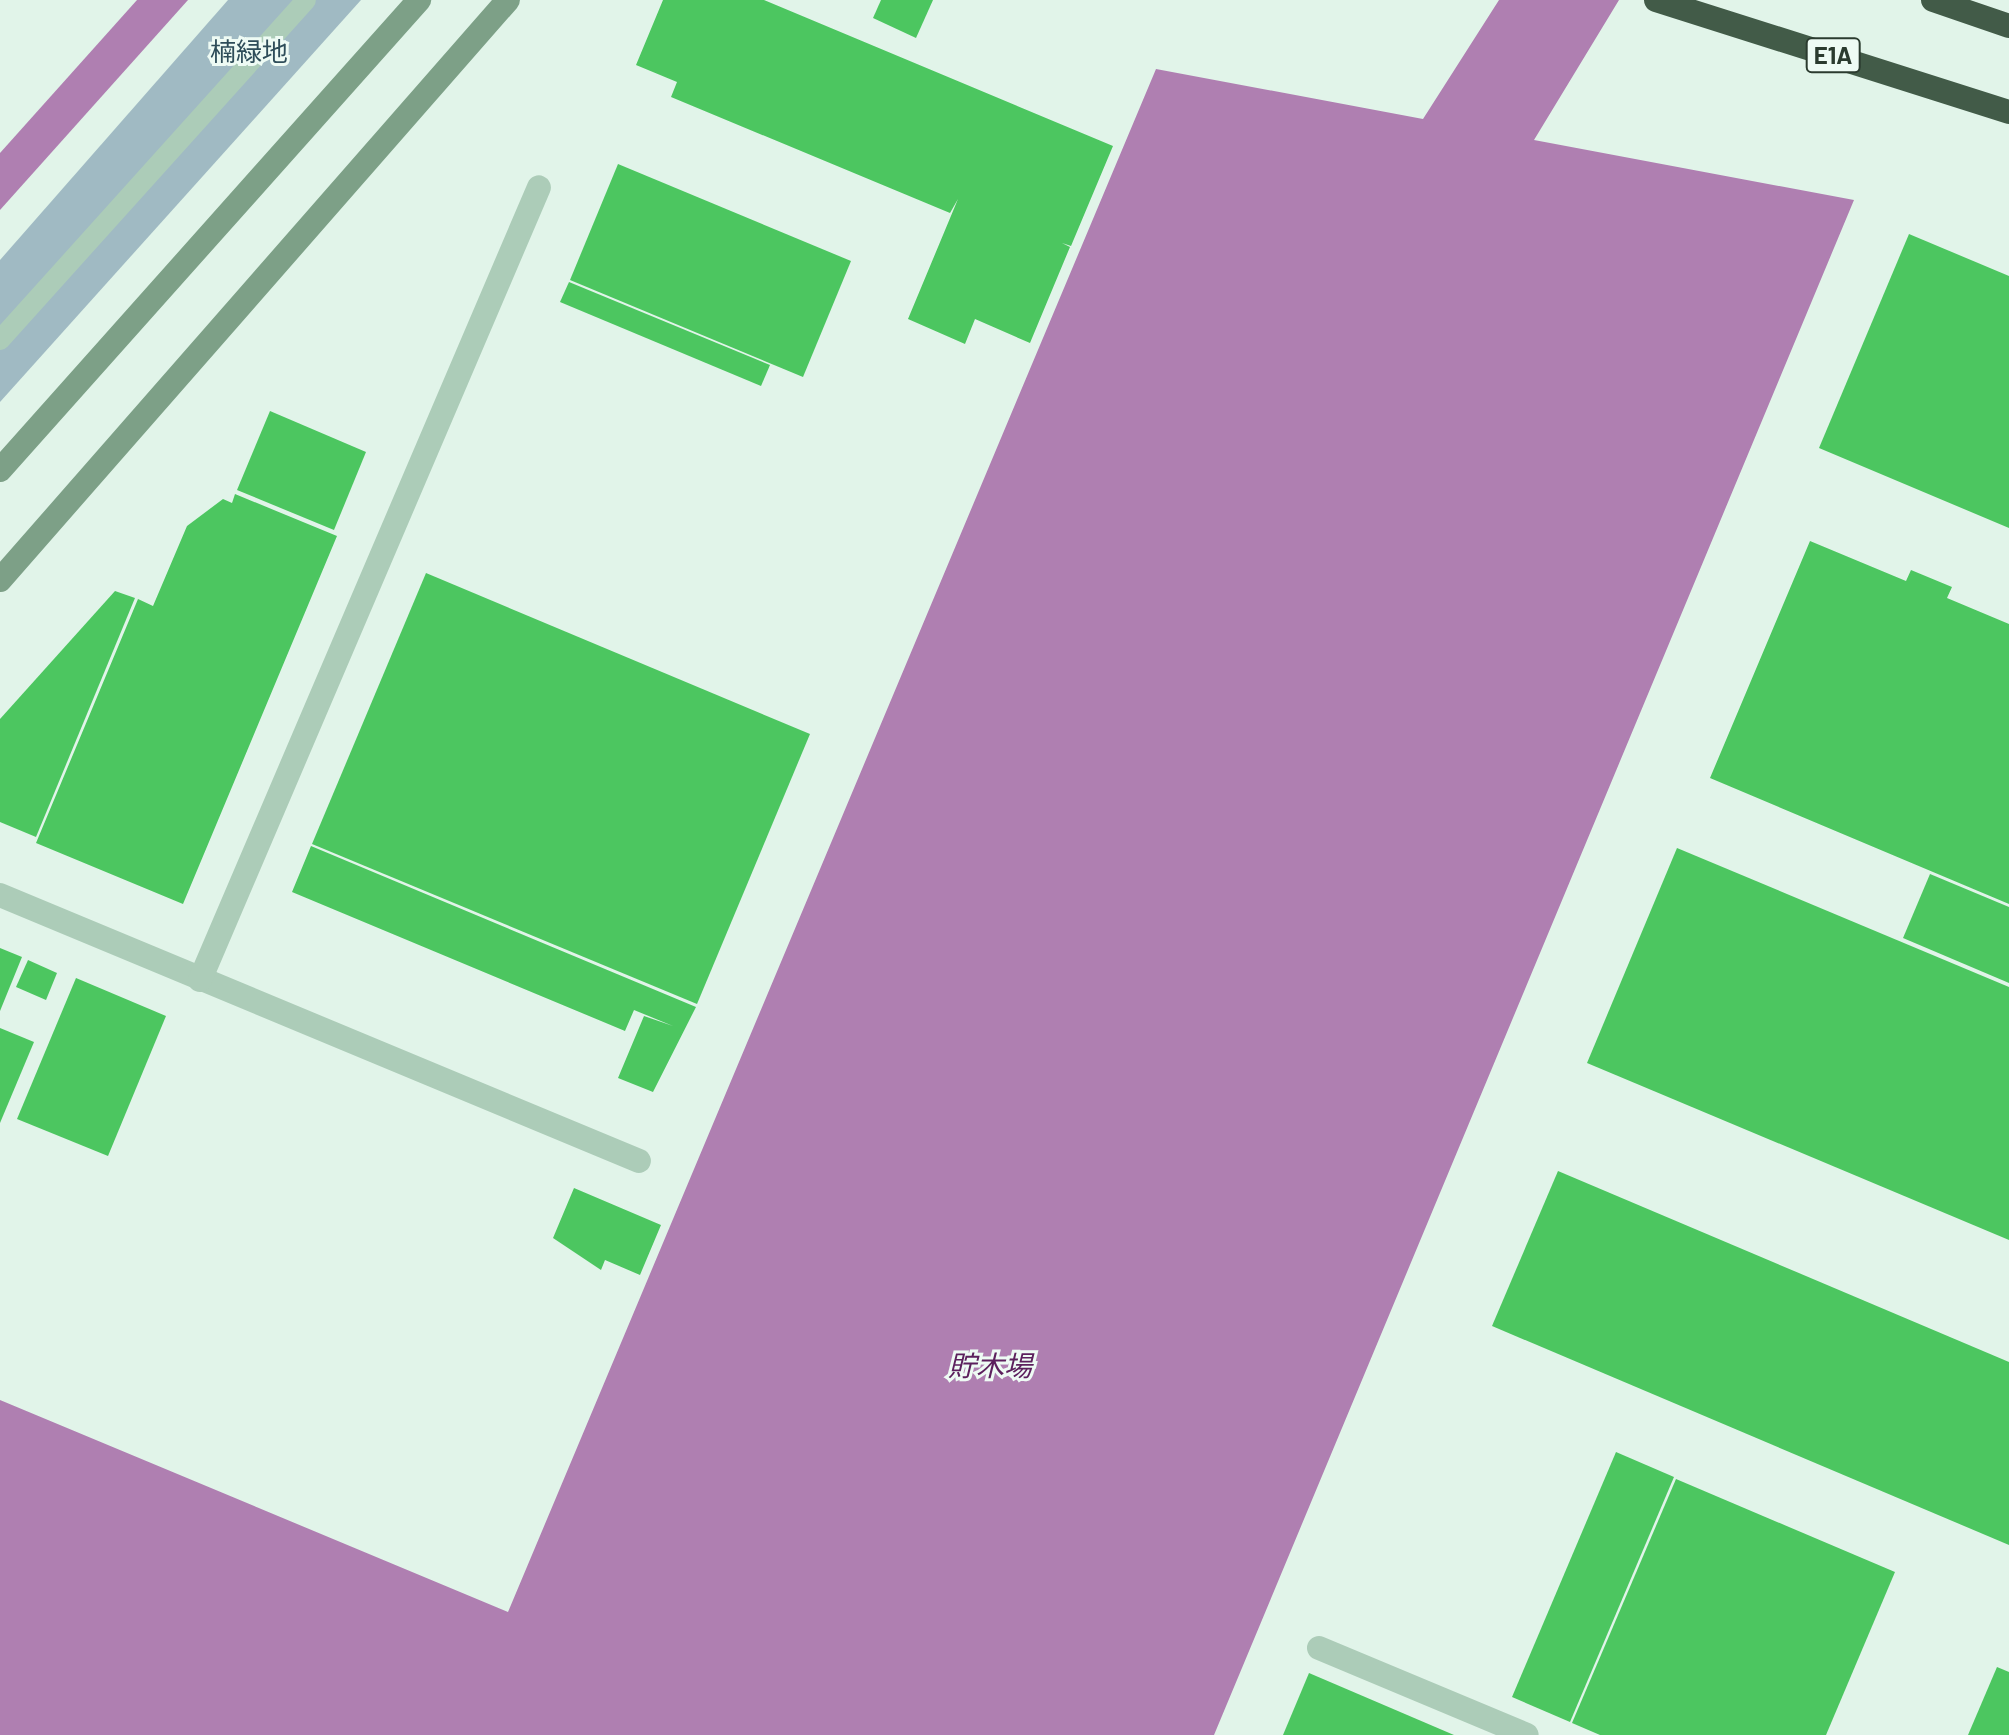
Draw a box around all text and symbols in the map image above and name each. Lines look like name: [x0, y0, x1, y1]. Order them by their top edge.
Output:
park label: 楠緑地: [210, 35, 288, 67]
road number: E1A: [1805, 35, 1861, 75]
water label: 貯木場: [948, 1348, 1032, 1382]

